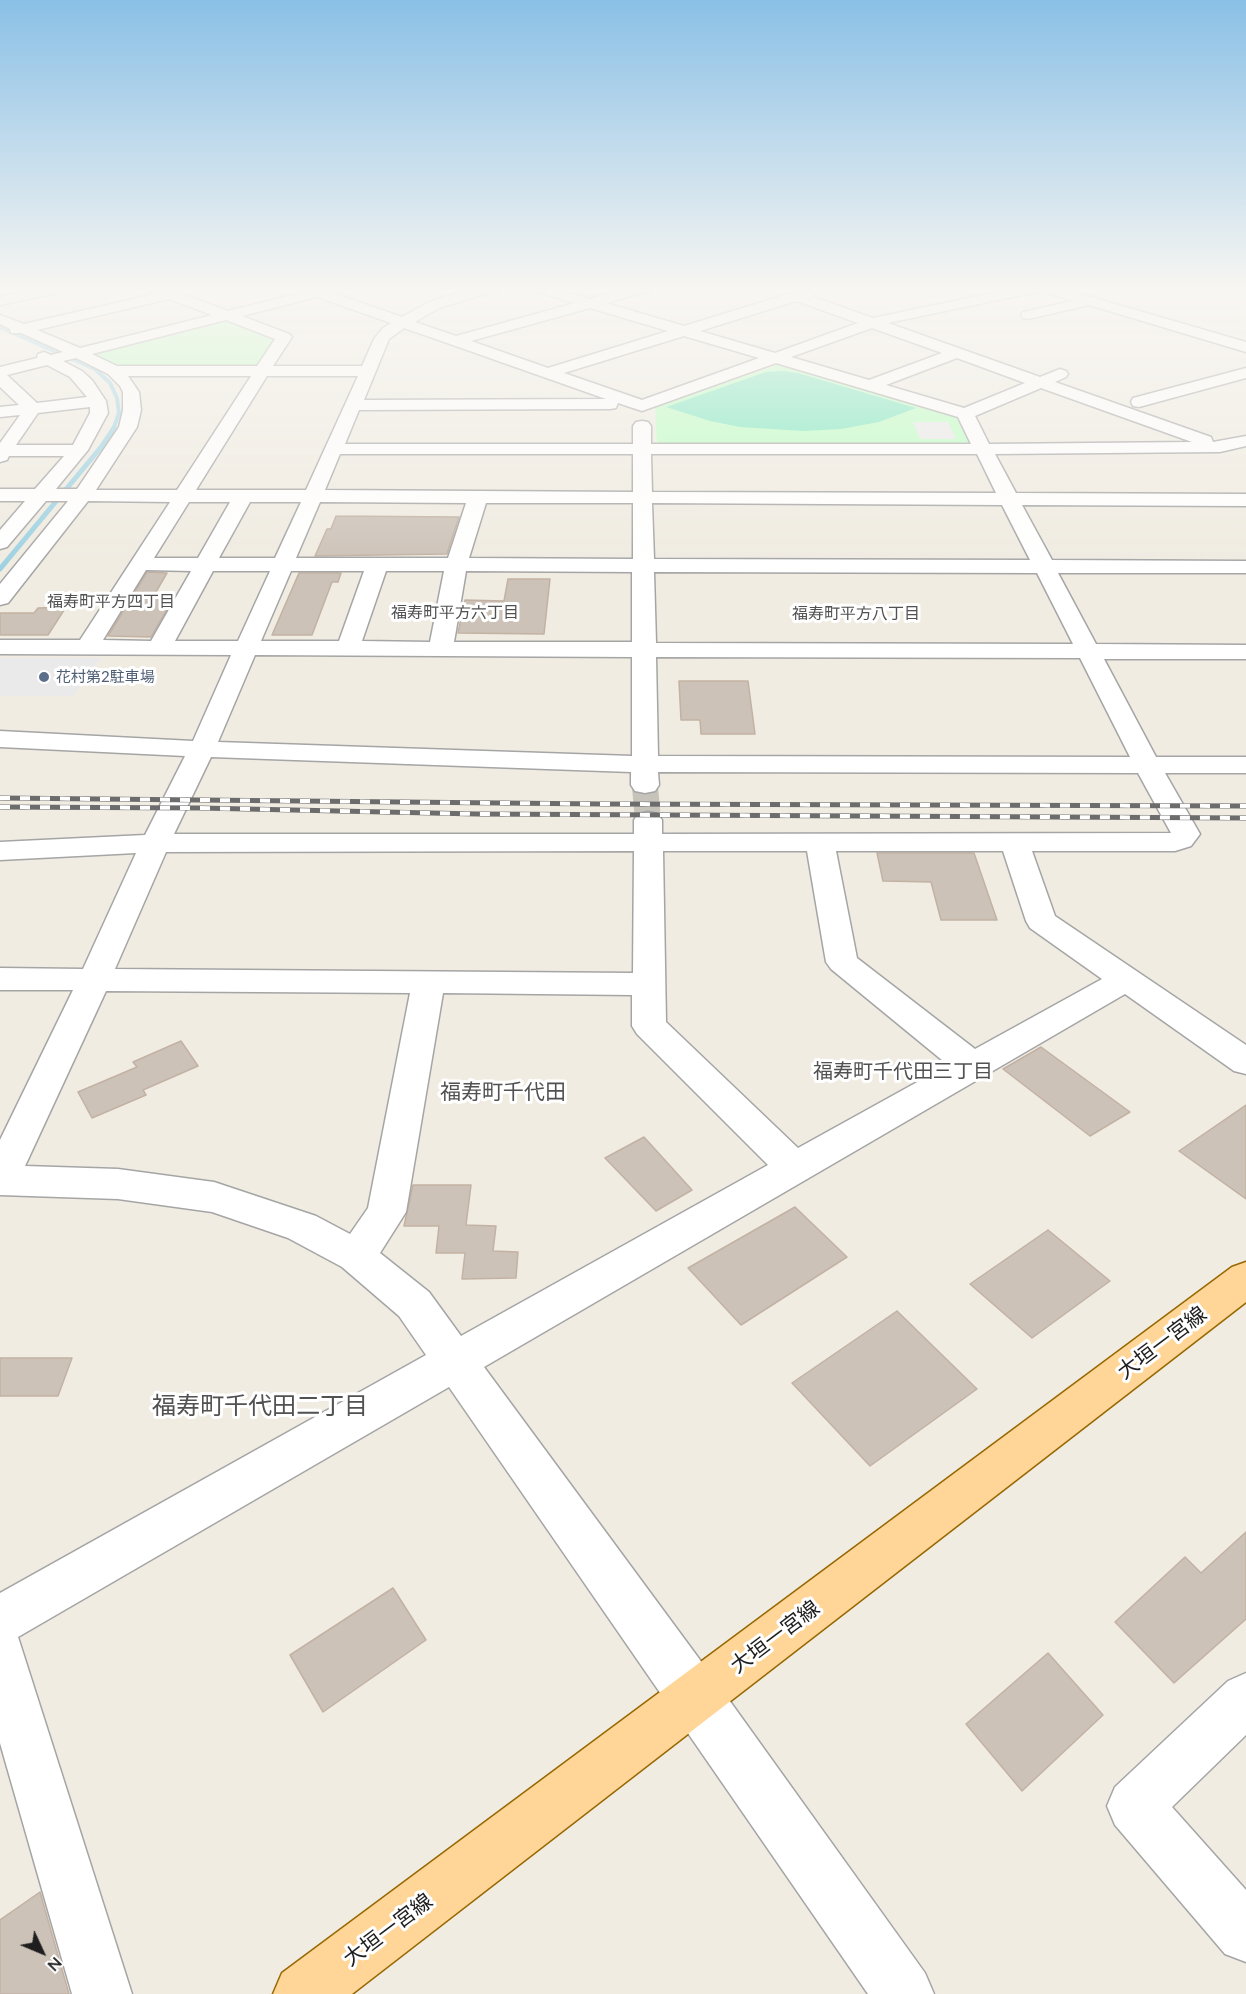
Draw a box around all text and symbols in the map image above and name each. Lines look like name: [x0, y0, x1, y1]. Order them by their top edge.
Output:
district label: 福寿町平方四丁目: [47, 592, 175, 612]
district label: 福寿町平方六丁目: [391, 603, 519, 623]
district label: 福寿町平方八丁目: [792, 604, 920, 624]
place label: 花村第2駐車場: [56, 668, 155, 686]
marker: 花村第2駐車場: [37, 670, 51, 684]
district label: 福寿町千代田三丁目: [813, 1060, 993, 1084]
district label: 福寿町千代田: [440, 1079, 566, 1105]
street label: 大垣一宮線: [1112, 1301, 1212, 1385]
district label: 福寿町千代田二丁目: [152, 1392, 368, 1420]
street label: 大垣一宮線: [725, 1595, 825, 1679]
street label: 大垣一宮線: [338, 1888, 438, 1972]
north arrow: [12, 1922, 72, 1982]
text: N: [44, 1954, 66, 1976]

